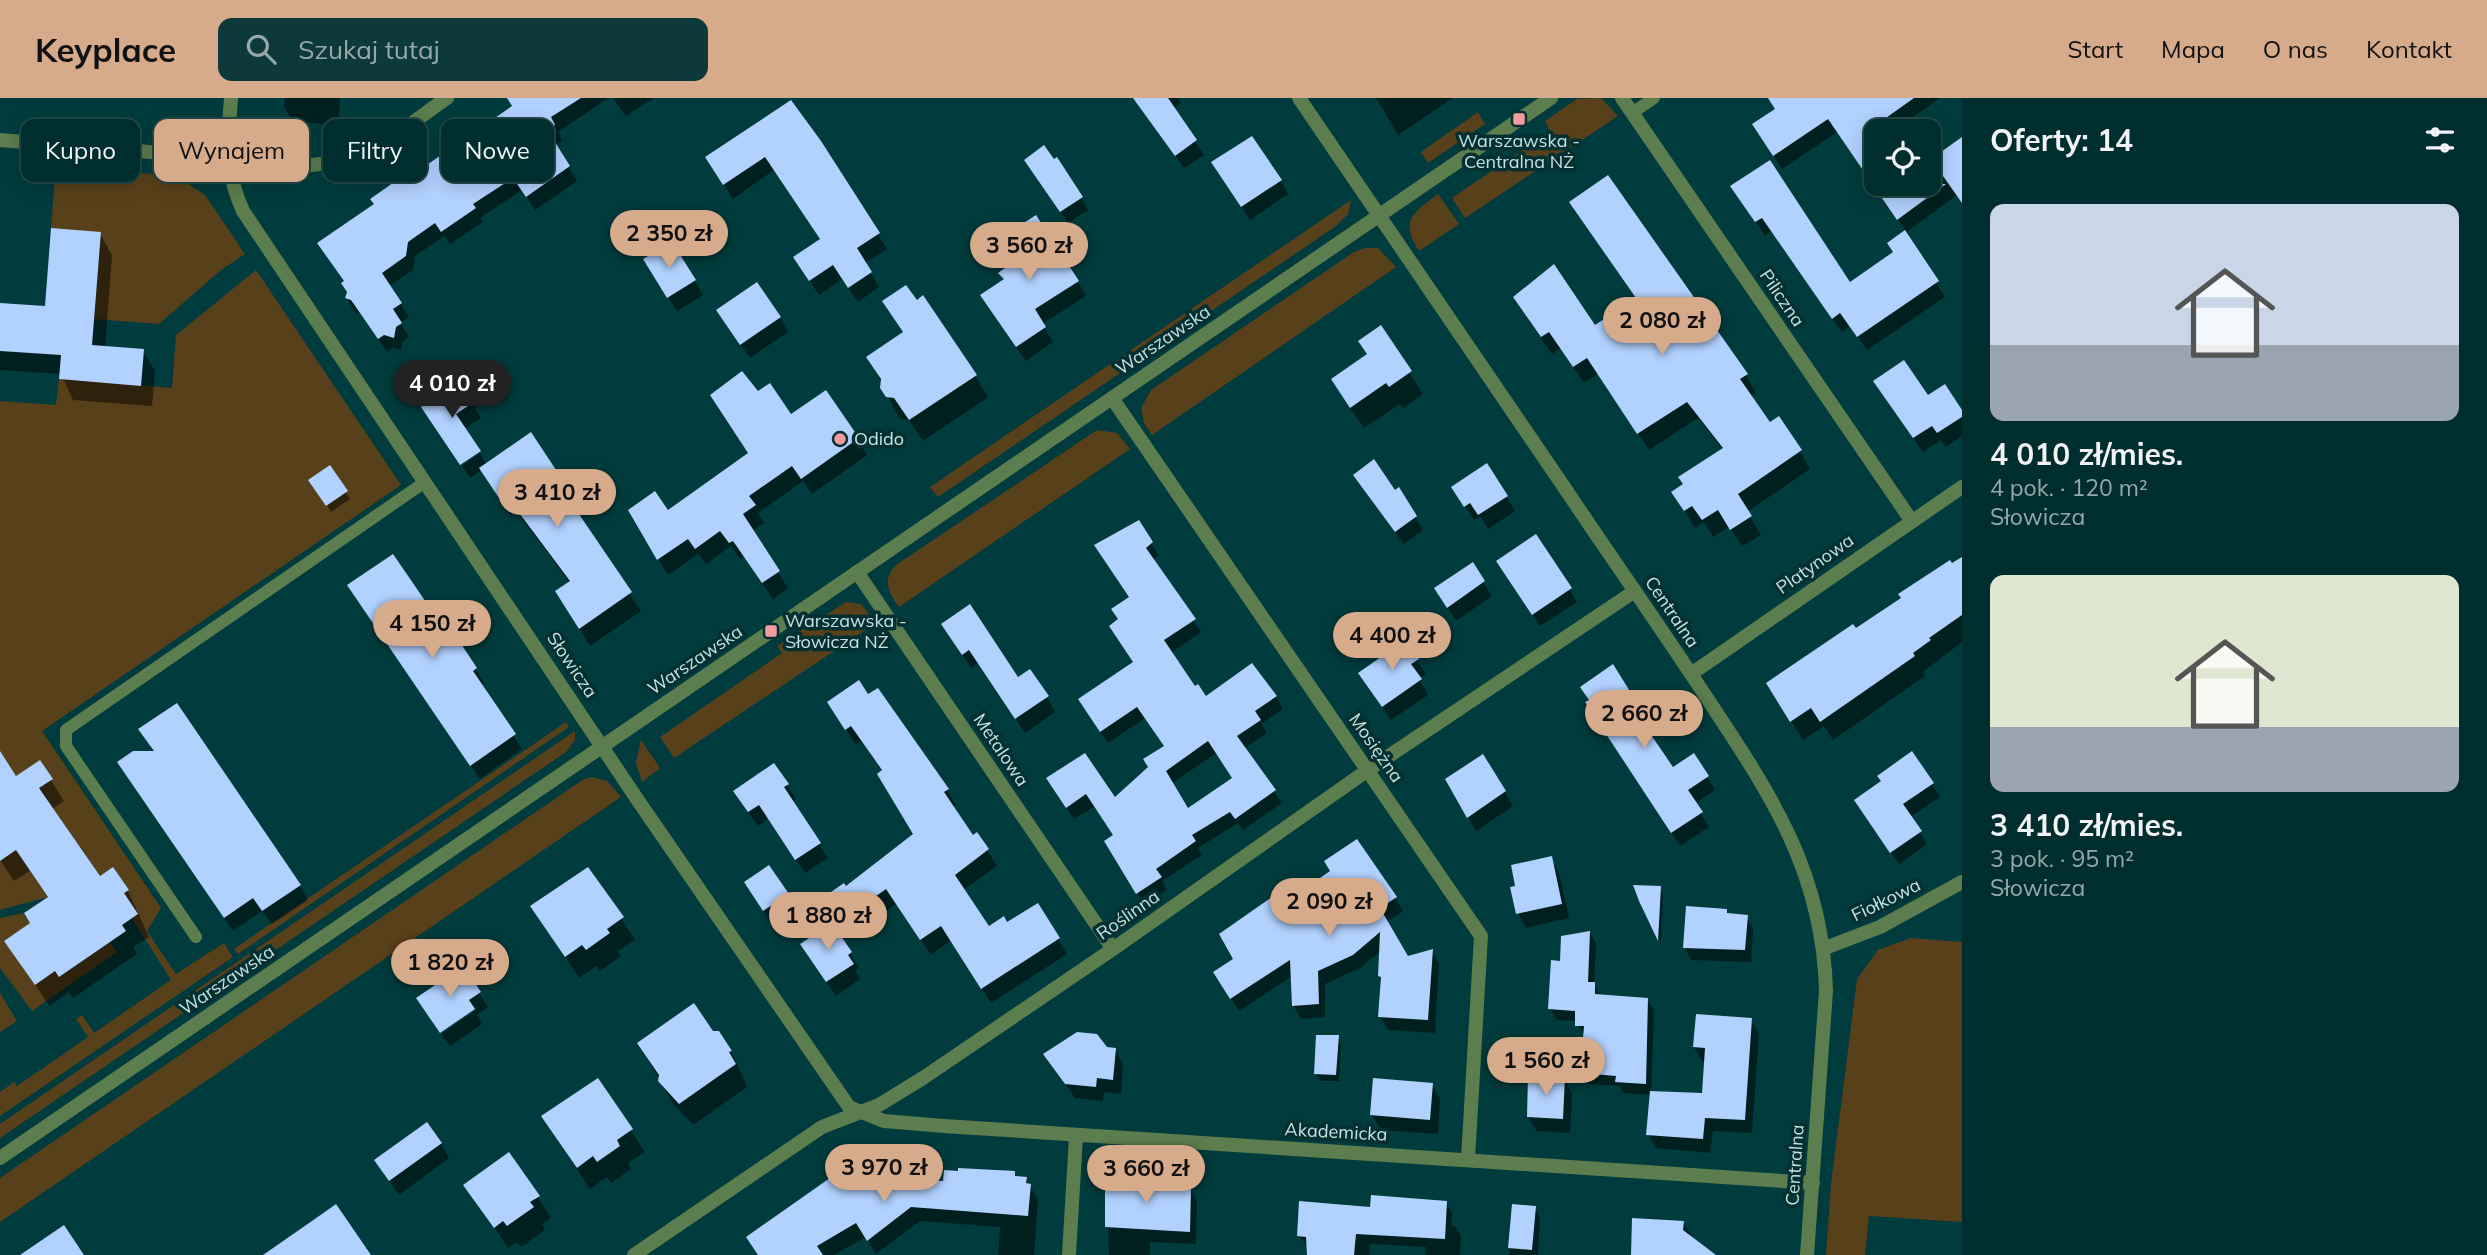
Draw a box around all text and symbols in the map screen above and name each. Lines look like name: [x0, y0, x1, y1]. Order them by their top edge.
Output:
search box: [218, 18, 708, 81]
text: Keyplace: [35, 29, 176, 70]
icon: search: [242, 30, 280, 68]
text: Szukaj tutaj: [298, 33, 440, 66]
text: Start: [2068, 34, 2123, 64]
text: Mapa: [2161, 34, 2225, 64]
text: O nas: [2263, 34, 2328, 64]
text: Kontakt: [2366, 34, 2452, 64]
marker: Warszawska - Centralna NŻ: [1511, 111, 1527, 127]
chip: Kupno: [21, 119, 140, 182]
chip: Wynajem: [154, 119, 309, 182]
chip: Filtry: [323, 119, 427, 182]
chip: Nowe: [441, 119, 554, 182]
map controls: [1864, 119, 1941, 196]
button: locate: [1864, 119, 1941, 196]
text: Oferty: 14: [1990, 121, 2133, 159]
icon: filters: [2421, 121, 2459, 159]
place label: Warszawska - Centralna NŻ: [1458, 129, 1580, 173]
pin: 2 350 zł: [597, 211, 741, 270]
text: 2 350 zł: [626, 218, 712, 247]
pin: 3 560 zł: [957, 222, 1101, 282]
text: 3 560 zł: [986, 230, 1072, 259]
icon: home: [2162, 250, 2288, 376]
street label: Piliczna: [1755, 265, 1810, 331]
pin: 2 080 zł: [1590, 298, 1734, 357]
street label: Warszawska: [1111, 299, 1215, 380]
text: 2 080 zł: [1619, 305, 1705, 334]
pin: 4 010 zł: [380, 360, 524, 420]
text: 4 010 zł: [409, 368, 495, 397]
place label: Odido: [854, 427, 904, 450]
marker: Odido: [832, 431, 848, 447]
text: 4 010 zł/mies.: [1990, 435, 2183, 473]
pin: 3 410 zł: [485, 470, 629, 529]
text: 4 pok. · 120 m²: [1990, 473, 2148, 502]
text: 3 410 zł: [514, 477, 600, 506]
text: Słowicza: [1990, 502, 2085, 531]
street label: Platynowa: [1771, 528, 1858, 599]
street label: Centralna: [1640, 572, 1705, 652]
pin: 4 150 zł: [360, 601, 504, 660]
text: 4 150 zł: [389, 608, 475, 637]
place label: Warszawska - Słowicza NŻ: [785, 609, 907, 653]
pin: 4 400 zł: [1320, 612, 1464, 672]
street label: Warszawska: [643, 619, 747, 700]
text: 4 400 zł: [1349, 620, 1435, 649]
icon: home: [2162, 621, 2288, 747]
marker: Warszawska - Słowicza NŻ: [763, 623, 779, 639]
street label: Słowicza: [542, 627, 603, 702]
pin: 2 660 zł: [1572, 690, 1716, 750]
text: 2 660 zł: [1601, 698, 1687, 727]
street label: Metalowa: [969, 709, 1034, 791]
street label: Mosiężna: [1344, 709, 1409, 787]
text: 3 410 zł/mies.: [1990, 806, 2183, 844]
text: 3 pok. · 95 m²: [1990, 844, 2134, 873]
street label: Fiołkowa: [1847, 873, 1924, 926]
text: Słowicza: [1990, 873, 2085, 902]
pin: 2 090 zł: [1257, 878, 1401, 938]
street label: Roślinna: [1092, 885, 1164, 945]
text: 2 090 zł: [1286, 886, 1372, 915]
pin: 1 880 zł: [756, 892, 900, 952]
text: 1 880 zł: [785, 900, 871, 929]
street label: Warszawska: [175, 939, 279, 1020]
pin: 1 820 zł: [378, 940, 522, 999]
text: 1 820 zł: [407, 947, 493, 976]
pin: 1 560 zł: [1474, 1038, 1618, 1097]
text: 1 560 zł: [1503, 1045, 1589, 1074]
street label: Akademicka: [1284, 1117, 1388, 1146]
street label: Centralna: [1780, 1124, 1809, 1206]
pin: 3 970 zł: [812, 1144, 956, 1204]
pin: 3 660 zł: [1074, 1146, 1218, 1205]
text: 3 970 zł: [841, 1152, 927, 1181]
text: 3 660 zł: [1103, 1153, 1189, 1182]

